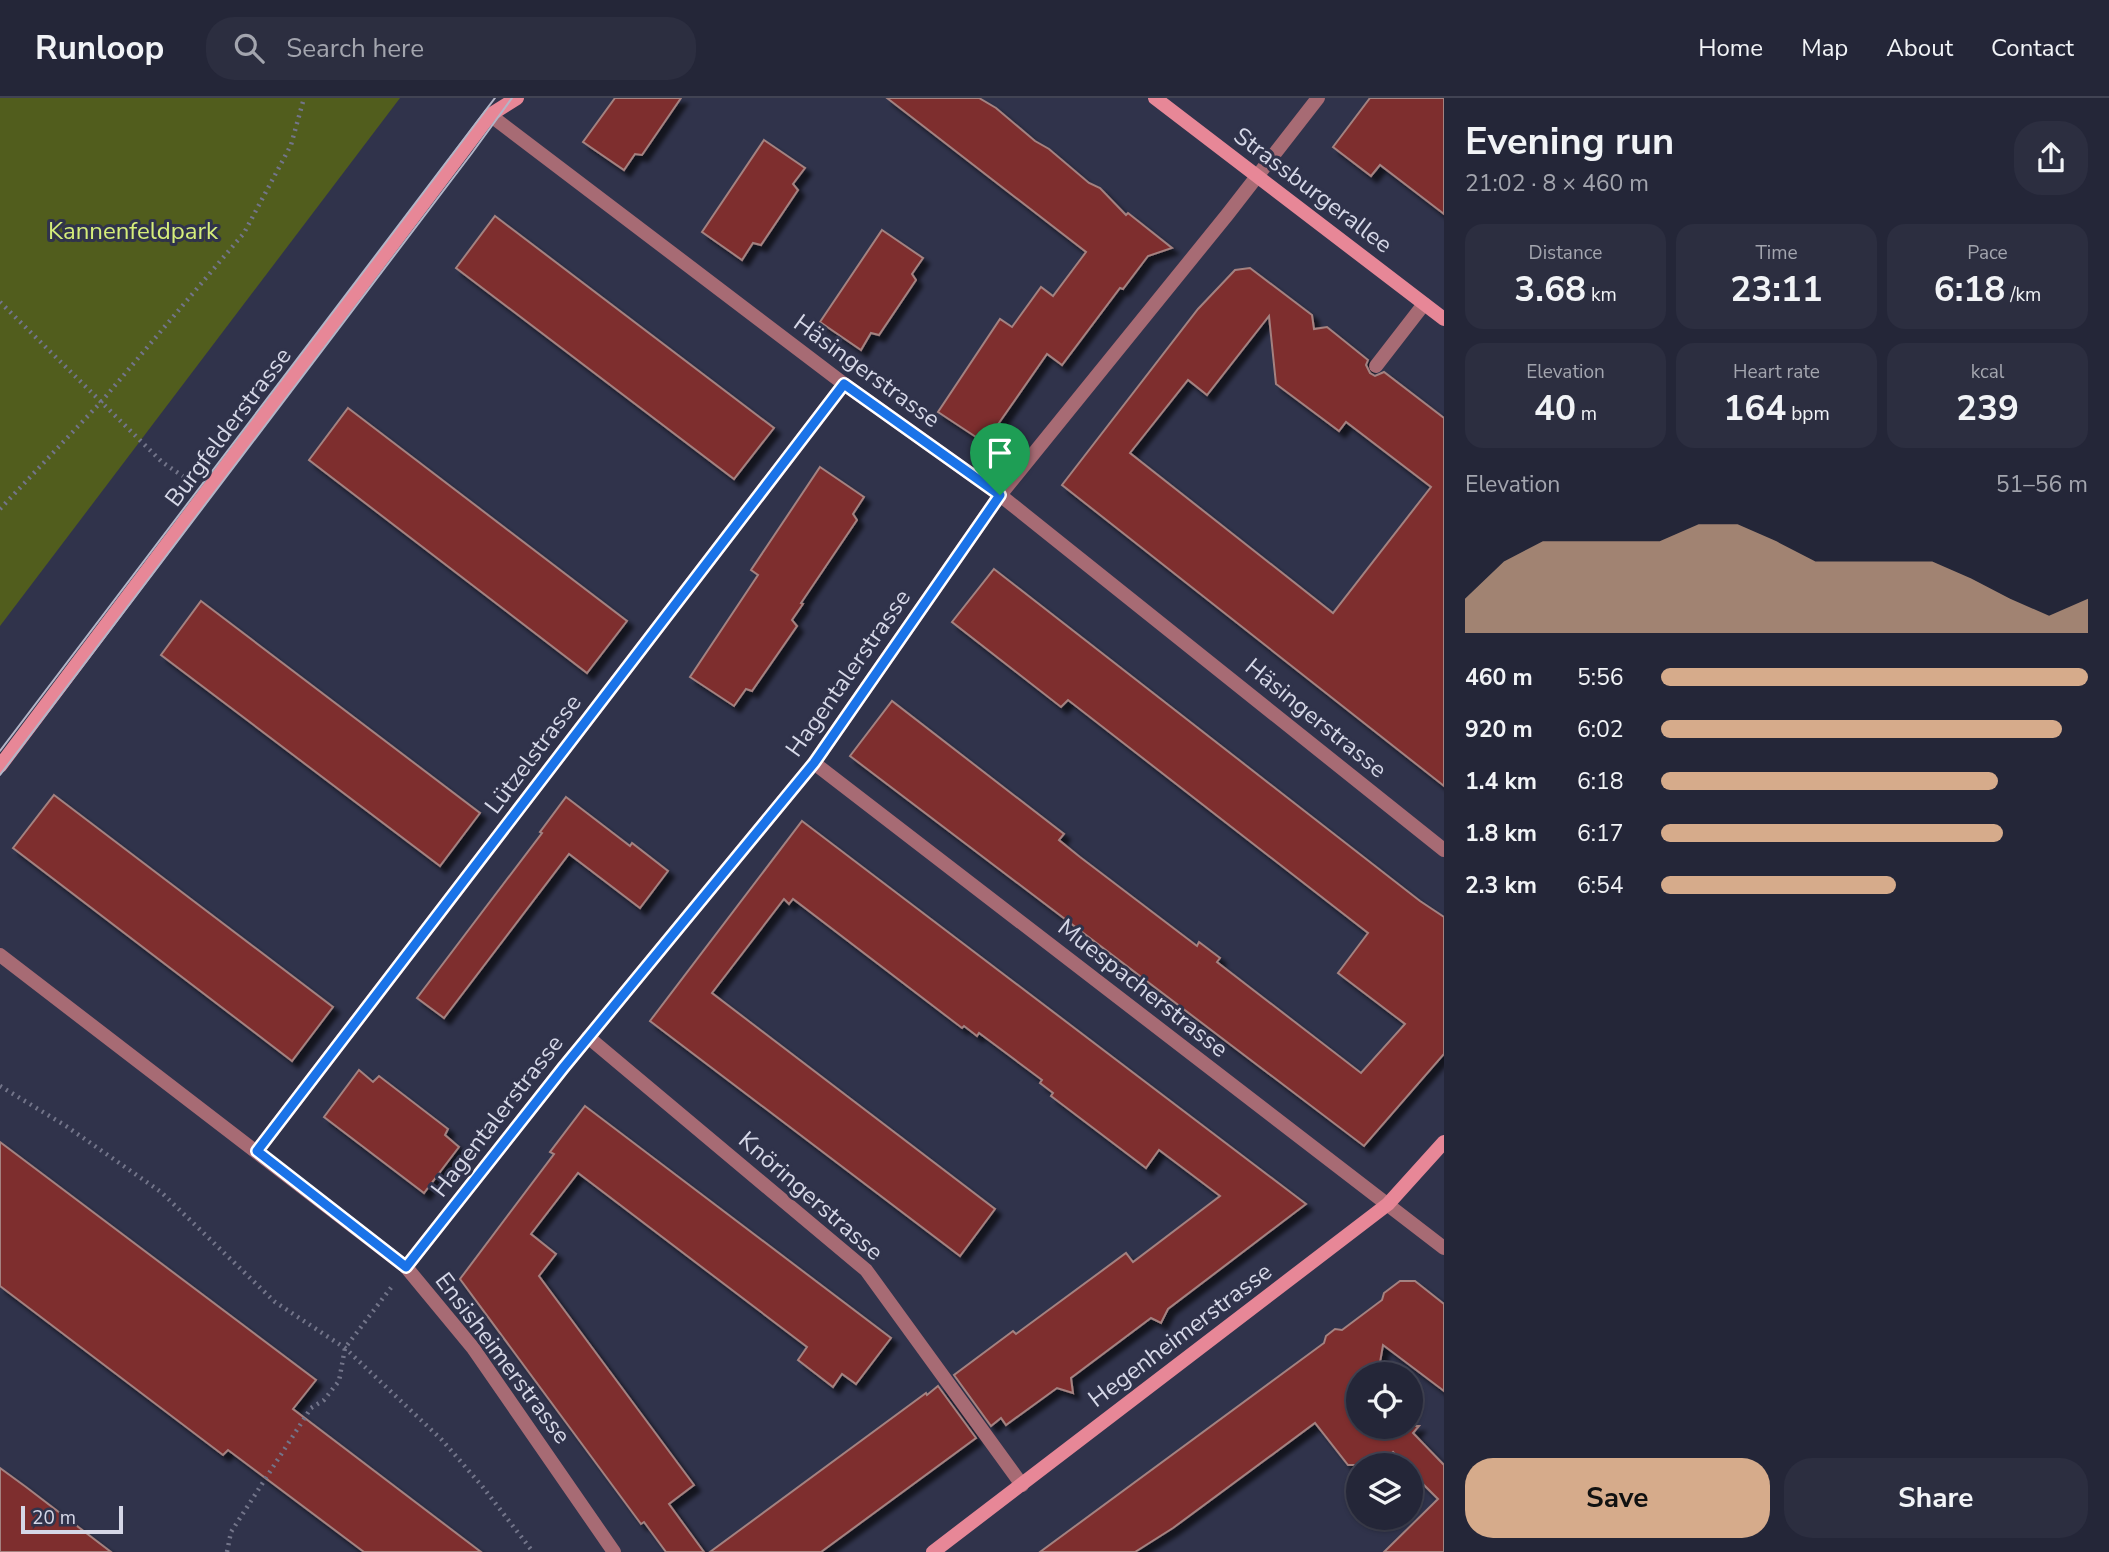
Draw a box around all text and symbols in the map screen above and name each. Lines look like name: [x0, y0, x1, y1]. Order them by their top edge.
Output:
search box: [206, 17, 696, 80]
text: Runloop: [35, 26, 164, 71]
icon: search: [230, 29, 268, 67]
text: Search here: [286, 31, 424, 66]
text: Home: [1698, 32, 1763, 64]
text: Map: [1801, 32, 1848, 64]
text: About: [1886, 32, 1953, 64]
text: Contact: [1991, 32, 2074, 64]
text: Evening run: [1465, 116, 1674, 167]
street label: Strassburgerallee: [1227, 120, 1399, 260]
button: share: [2014, 121, 2088, 195]
text: 21:02 · 8 × 460 m: [1465, 168, 1649, 199]
park label: Kannenfeldpark: [48, 215, 219, 247]
text: Distance: [1529, 240, 1602, 266]
text: Time: [1755, 240, 1798, 266]
text: Pace: [1967, 240, 2008, 266]
text: 3.68: [1514, 266, 1586, 313]
text: 23:11: [1730, 266, 1823, 313]
text: 6:18: [1934, 266, 2005, 313]
text: km: [1586, 282, 1617, 308]
text: /km: [2005, 282, 2041, 308]
street label: Häsingerstrasse: [787, 307, 947, 435]
street label: Burgfelderstrasse: [158, 341, 298, 513]
text: Elevation: [1526, 359, 1605, 385]
text: Heart rate: [1733, 359, 1820, 385]
text: kcal: [1971, 359, 2004, 385]
text: 40: [1534, 385, 1576, 432]
text: 164: [1723, 385, 1786, 432]
text: 239: [1956, 385, 2019, 432]
text: m: [1576, 401, 1597, 427]
text: bpm: [1786, 401, 1830, 427]
pin: [970, 423, 1030, 495]
icon: arrive: [981, 434, 1019, 472]
text: Elevation: [1465, 469, 1560, 500]
text: 51–56 m: [1996, 469, 2088, 500]
street label: Hagentalerstrasse: [778, 583, 918, 763]
street label: Häsingerstrasse: [1238, 651, 1394, 785]
text: 460 m: [1465, 662, 1533, 693]
text: 5:56: [1577, 662, 1624, 693]
street label: Lützelstrasse: [477, 688, 589, 820]
text: 920 m: [1465, 714, 1533, 745]
text: 6:02: [1577, 714, 1624, 745]
text: 1.4 km: [1465, 766, 1537, 797]
text: 6:18: [1577, 766, 1624, 797]
text: 1.8 km: [1465, 818, 1537, 849]
text: 6:17: [1577, 818, 1624, 849]
text: 2.3 km: [1465, 870, 1537, 901]
text: 6:54: [1577, 870, 1624, 901]
street label: Muespacherstrasse: [1051, 911, 1235, 1065]
street label: Hagentalerstrasse: [424, 1028, 570, 1204]
street label: Knöringerstrasse: [732, 1124, 890, 1268]
street label: Hegenheimerstrasse: [1082, 1255, 1278, 1415]
street label: Ensisheimerstrasse: [428, 1266, 578, 1450]
map controls: [1346, 1362, 1423, 1530]
button: locate: [1346, 1362, 1423, 1439]
button: layers: [1346, 1453, 1423, 1530]
button: Save: [1465, 1458, 1770, 1538]
button: Share: [1784, 1458, 2088, 1538]
scale bar: [21, 1503, 122, 1535]
text: 20 m: [32, 1505, 76, 1531]

